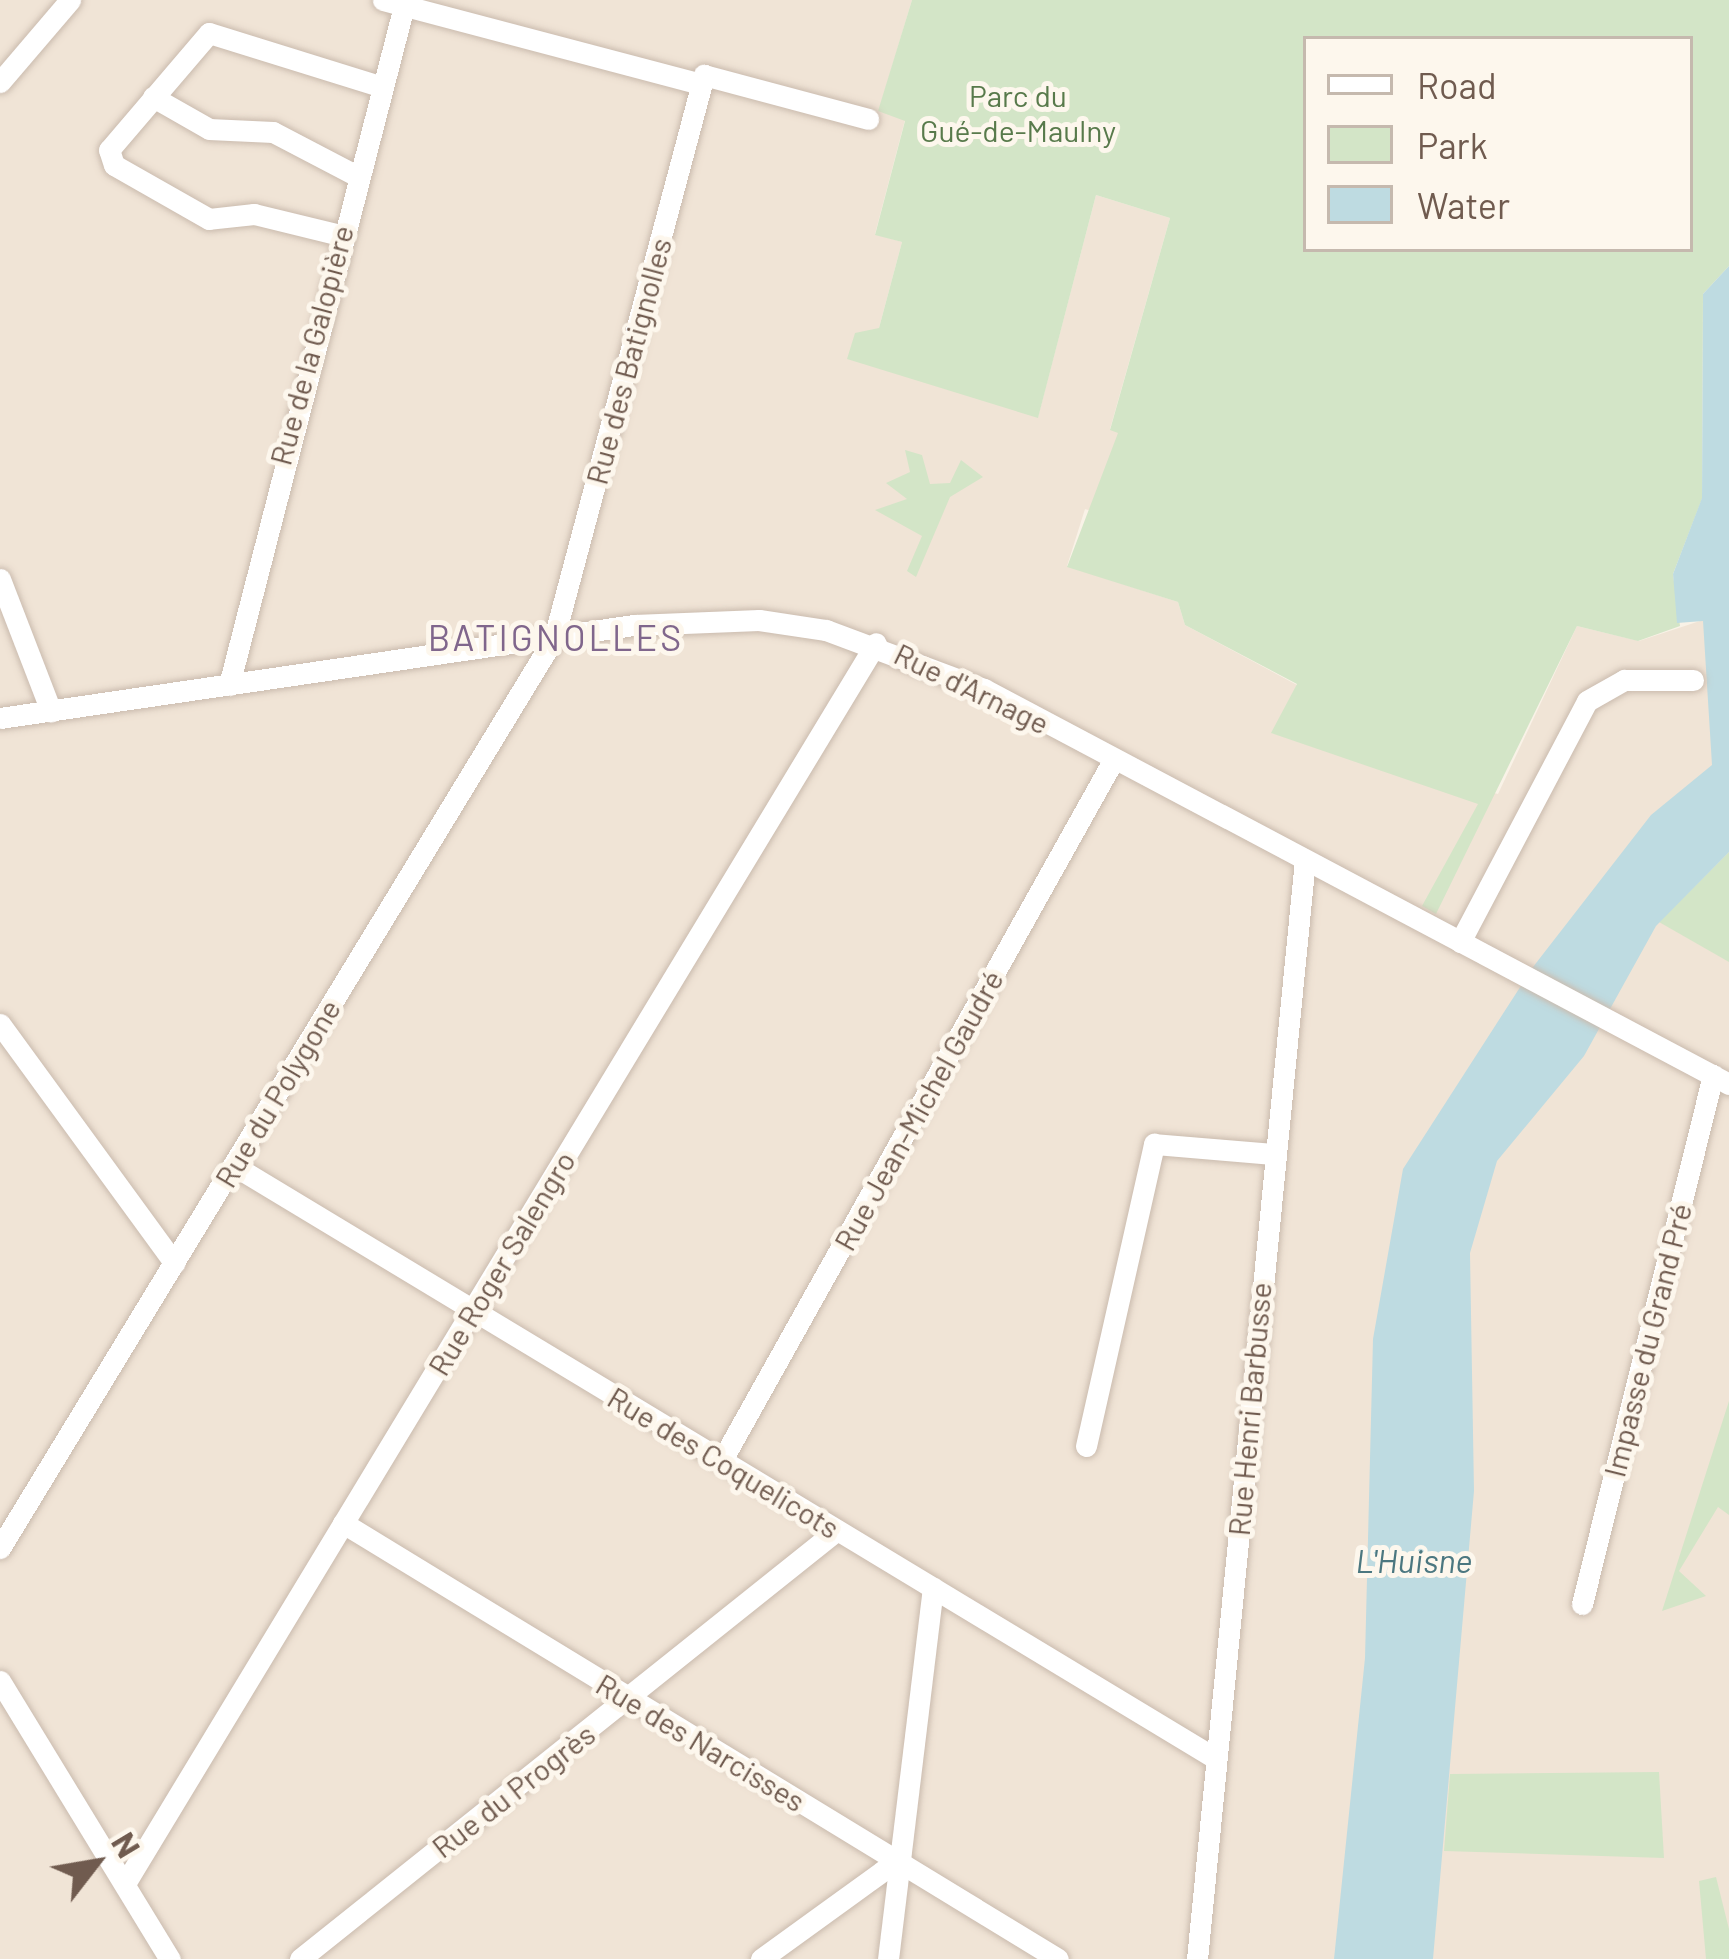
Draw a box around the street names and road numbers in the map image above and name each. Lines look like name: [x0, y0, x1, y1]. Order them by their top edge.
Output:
street label: Rue de la Galopière: [262, 221, 360, 469]
street label: Rue des Batignolles: [578, 234, 678, 488]
street label: Rue d'Arnage: [889, 635, 1055, 741]
street label: Rue Jean-Michel Gaudré: [826, 964, 1010, 1256]
street label: Rue du Polygone: [207, 992, 347, 1194]
street label: Rue Roger Salengro: [420, 1144, 582, 1382]
street label: Impasse du Grand Pré: [1596, 1199, 1698, 1481]
street label: Rue Henri Barbusse: [1220, 1281, 1278, 1537]
street label: Rue des Coquelicots: [602, 1379, 846, 1545]
street label: Rue des Narcisses: [590, 1666, 812, 1818]
street label: Rue du Progrès: [424, 1715, 602, 1865]

